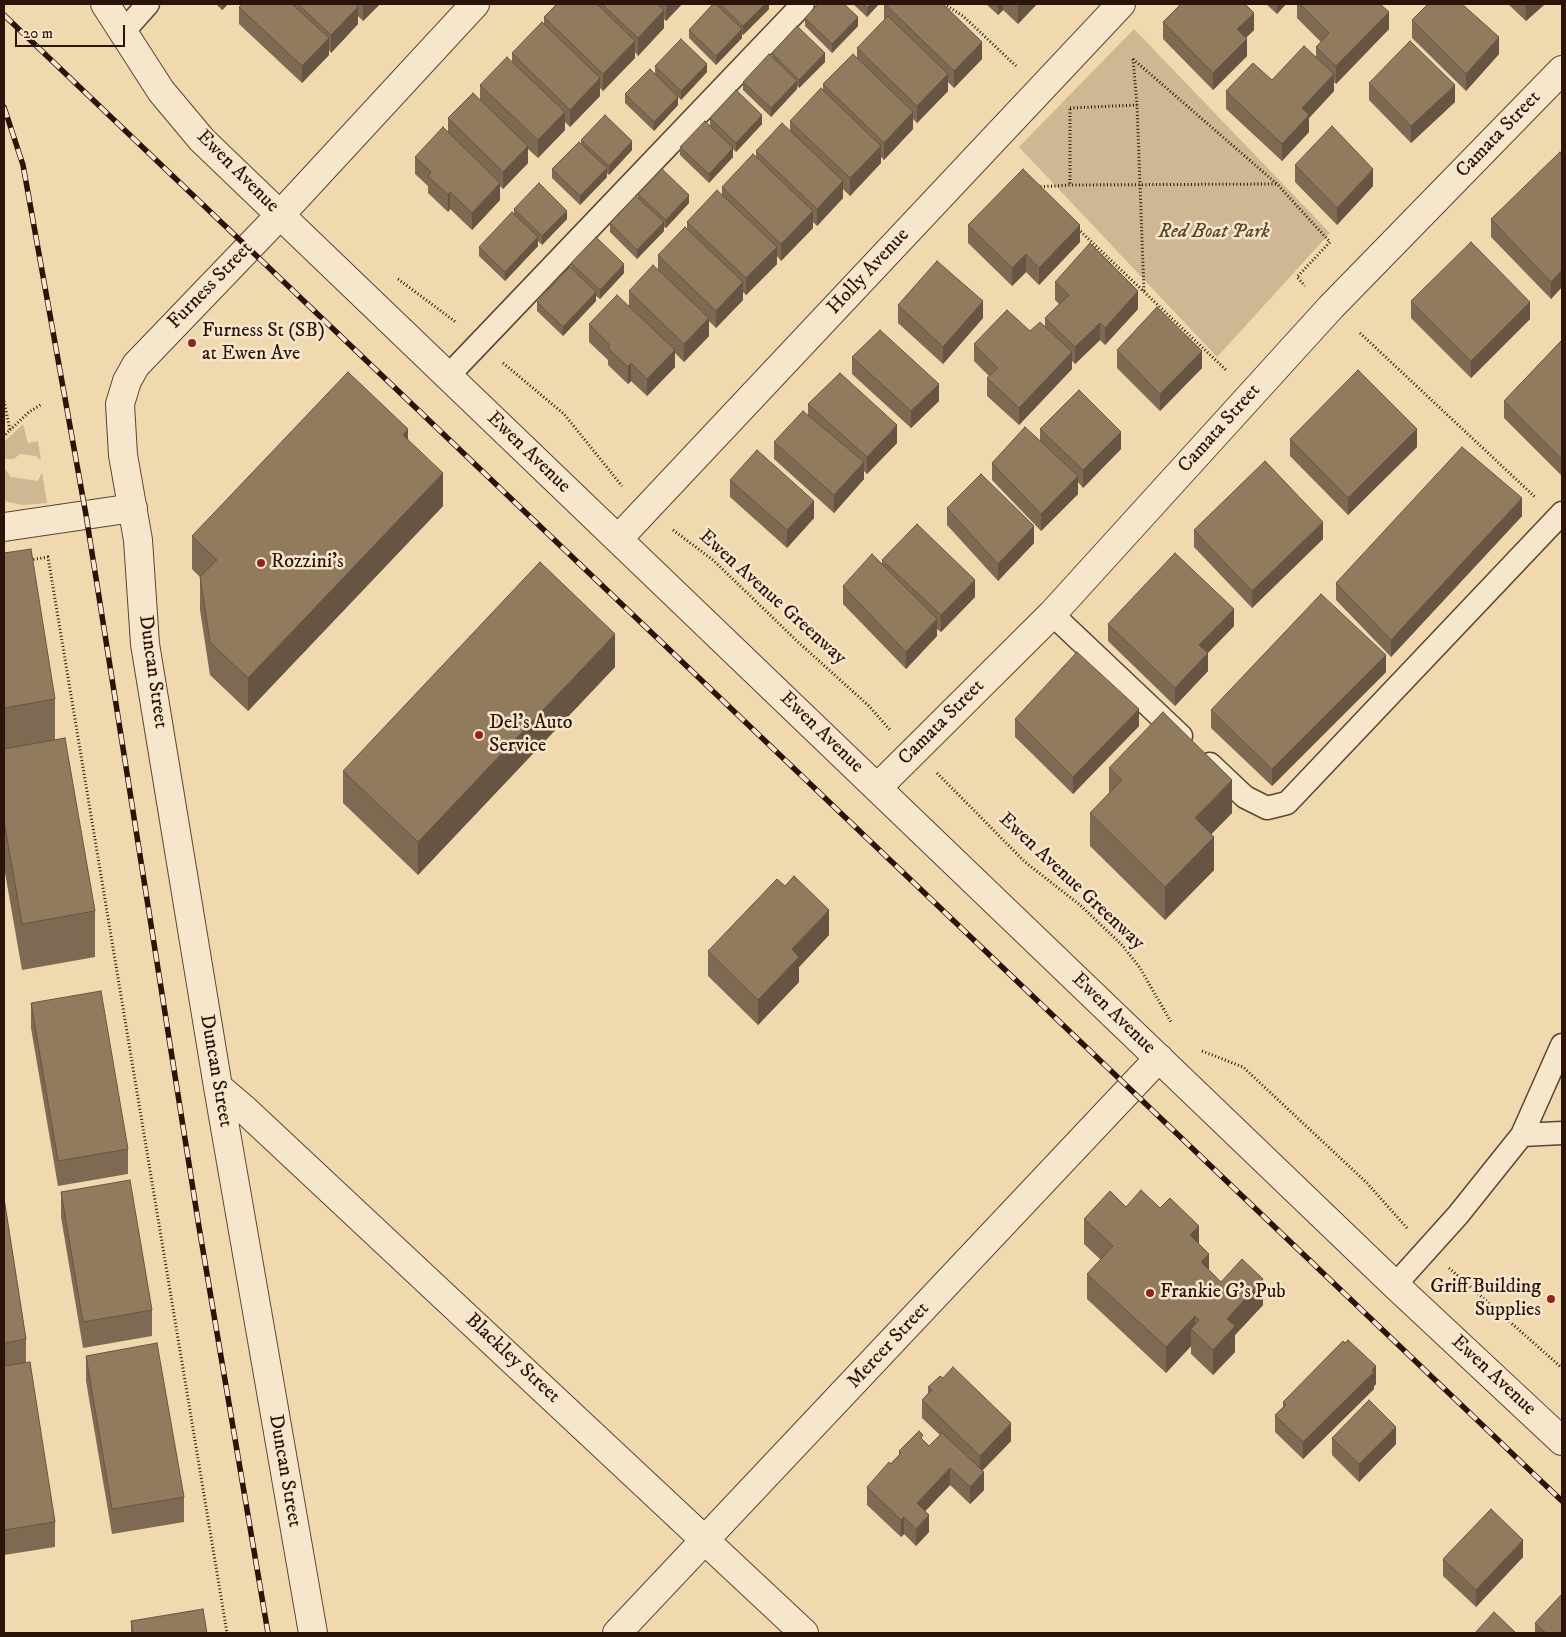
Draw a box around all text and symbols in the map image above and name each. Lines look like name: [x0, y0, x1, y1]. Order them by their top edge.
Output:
scale bar: [18, 15, 128, 47]
text: 20 m: [23, 24, 53, 43]
street label: Camata Street: [1452, 86, 1546, 184]
street label: Ewen Avenue: [191, 126, 283, 218]
park label: Red Boat Park: [1158, 221, 1270, 245]
street label: Holly Avenue: [823, 224, 915, 320]
street label: Furness Street: [163, 237, 259, 335]
place label: Furness St (SB) at Ewen Ave: [202, 320, 325, 367]
marker: Furness St (SB) at Ewen Ave: [186, 337, 198, 349]
street label: Camata Street: [1174, 379, 1266, 479]
street label: Ewen Avenue: [481, 407, 575, 499]
street label: Ewen Avenue Greenway: [693, 525, 851, 671]
place label: Rozzini's: [271, 551, 344, 575]
marker: Rozzini's: [255, 557, 267, 569]
street label: Duncan Street: [132, 614, 172, 730]
street label: Camata Street: [894, 675, 990, 771]
street label: Ewen Avenue: [774, 687, 868, 779]
place label: Del's Auto Service: [489, 712, 573, 759]
marker: Del's Auto Service: [473, 729, 485, 741]
street label: Ewen Avenue Greenway: [993, 808, 1149, 956]
street label: Ewen Avenue: [1066, 968, 1160, 1060]
street label: Duncan Street: [193, 1013, 237, 1129]
place label: Griff Building Supplies: [1430, 1276, 1541, 1323]
place label: Frankie G's Pub: [1160, 1281, 1286, 1305]
marker: Frankie G's Pub: [1144, 1287, 1156, 1299]
marker: Griff Building Supplies: [1545, 1293, 1557, 1305]
street label: Mercer Street: [843, 1298, 935, 1394]
street label: Blackley Street: [460, 1309, 564, 1409]
street label: Ewen Avenue: [1446, 1331, 1540, 1421]
street label: Duncan Street: [262, 1413, 306, 1529]

